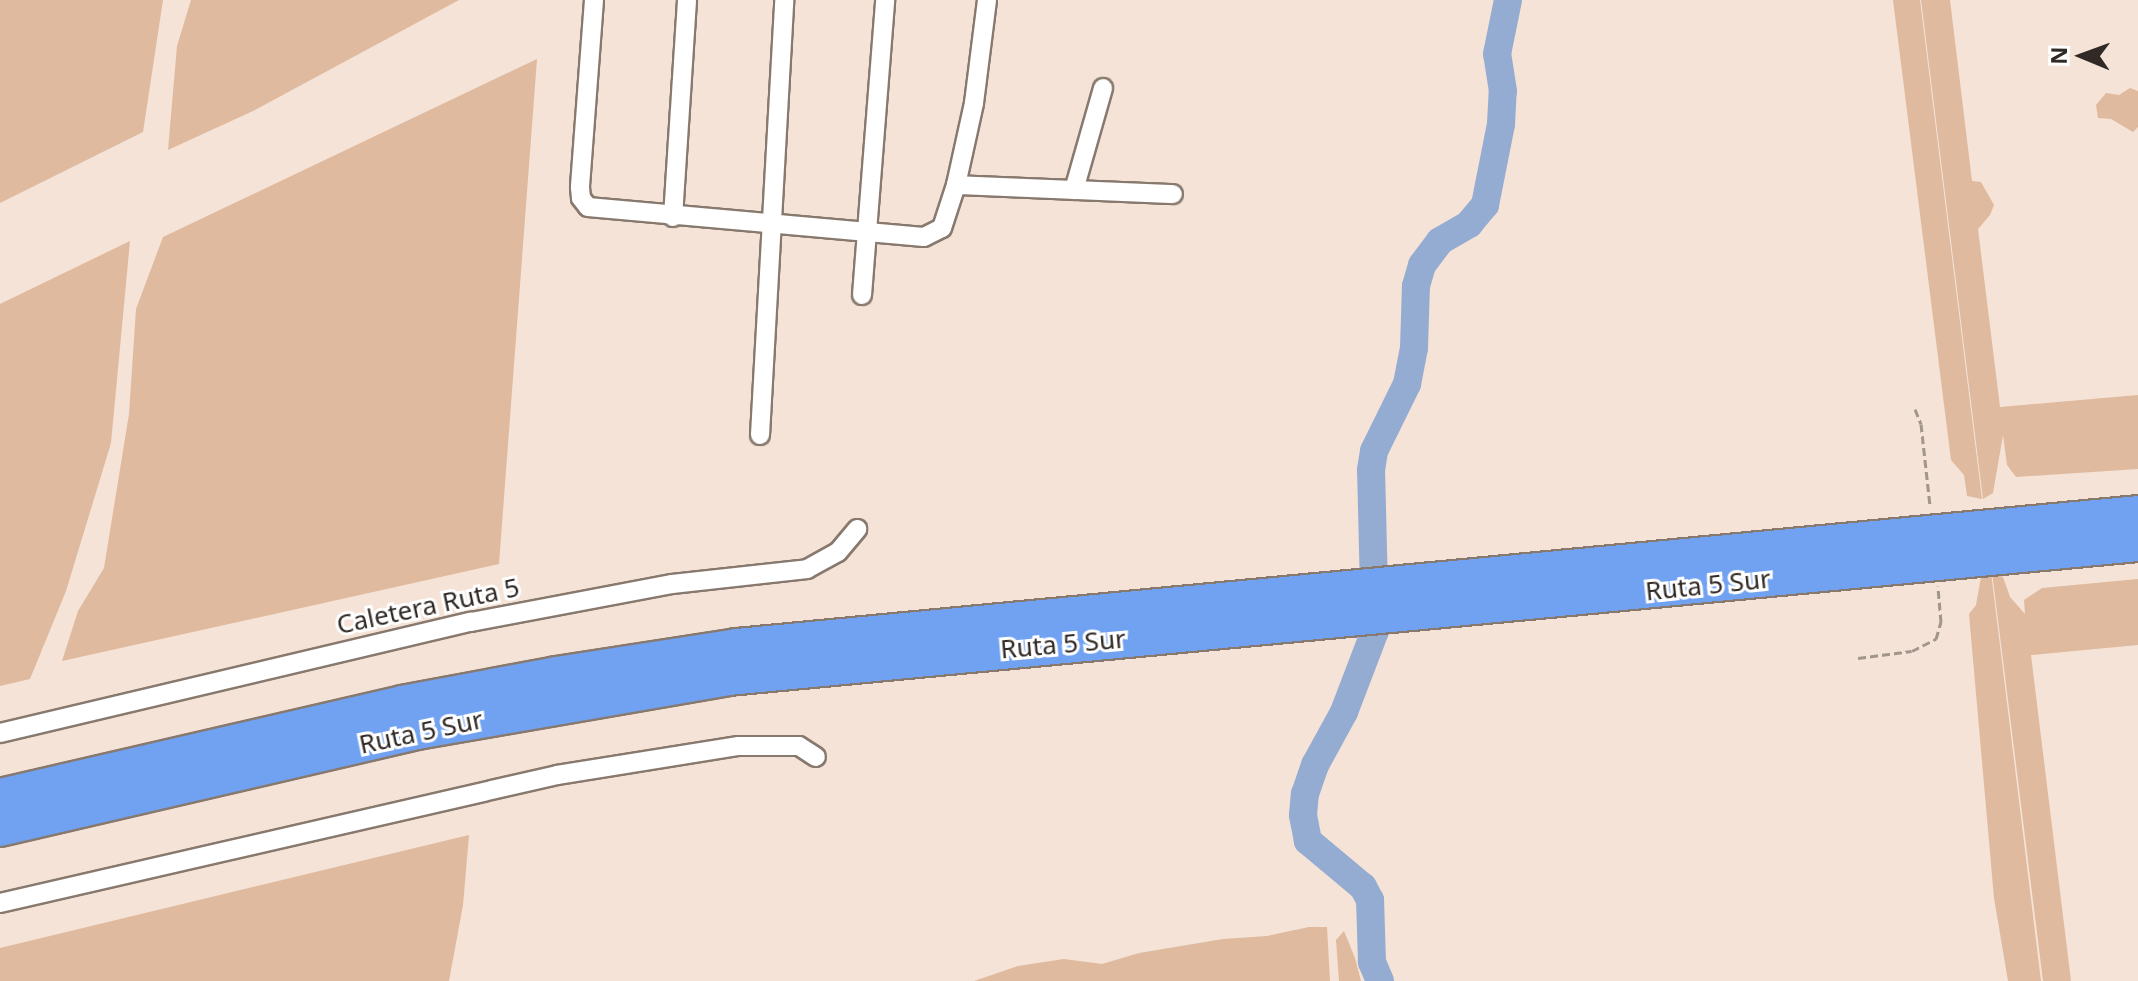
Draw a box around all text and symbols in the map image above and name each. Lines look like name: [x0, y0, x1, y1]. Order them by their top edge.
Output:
north arrow: [2042, 16, 2122, 96]
text: N: [2043, 46, 2073, 65]
street label: Ruta 5 Sur: [1644, 563, 1772, 607]
street label: Caletera Ruta 5: [334, 571, 522, 641]
street label: Ruta 5 Sur: [999, 623, 1127, 665]
street label: Ruta 5 Sur: [356, 704, 486, 760]

